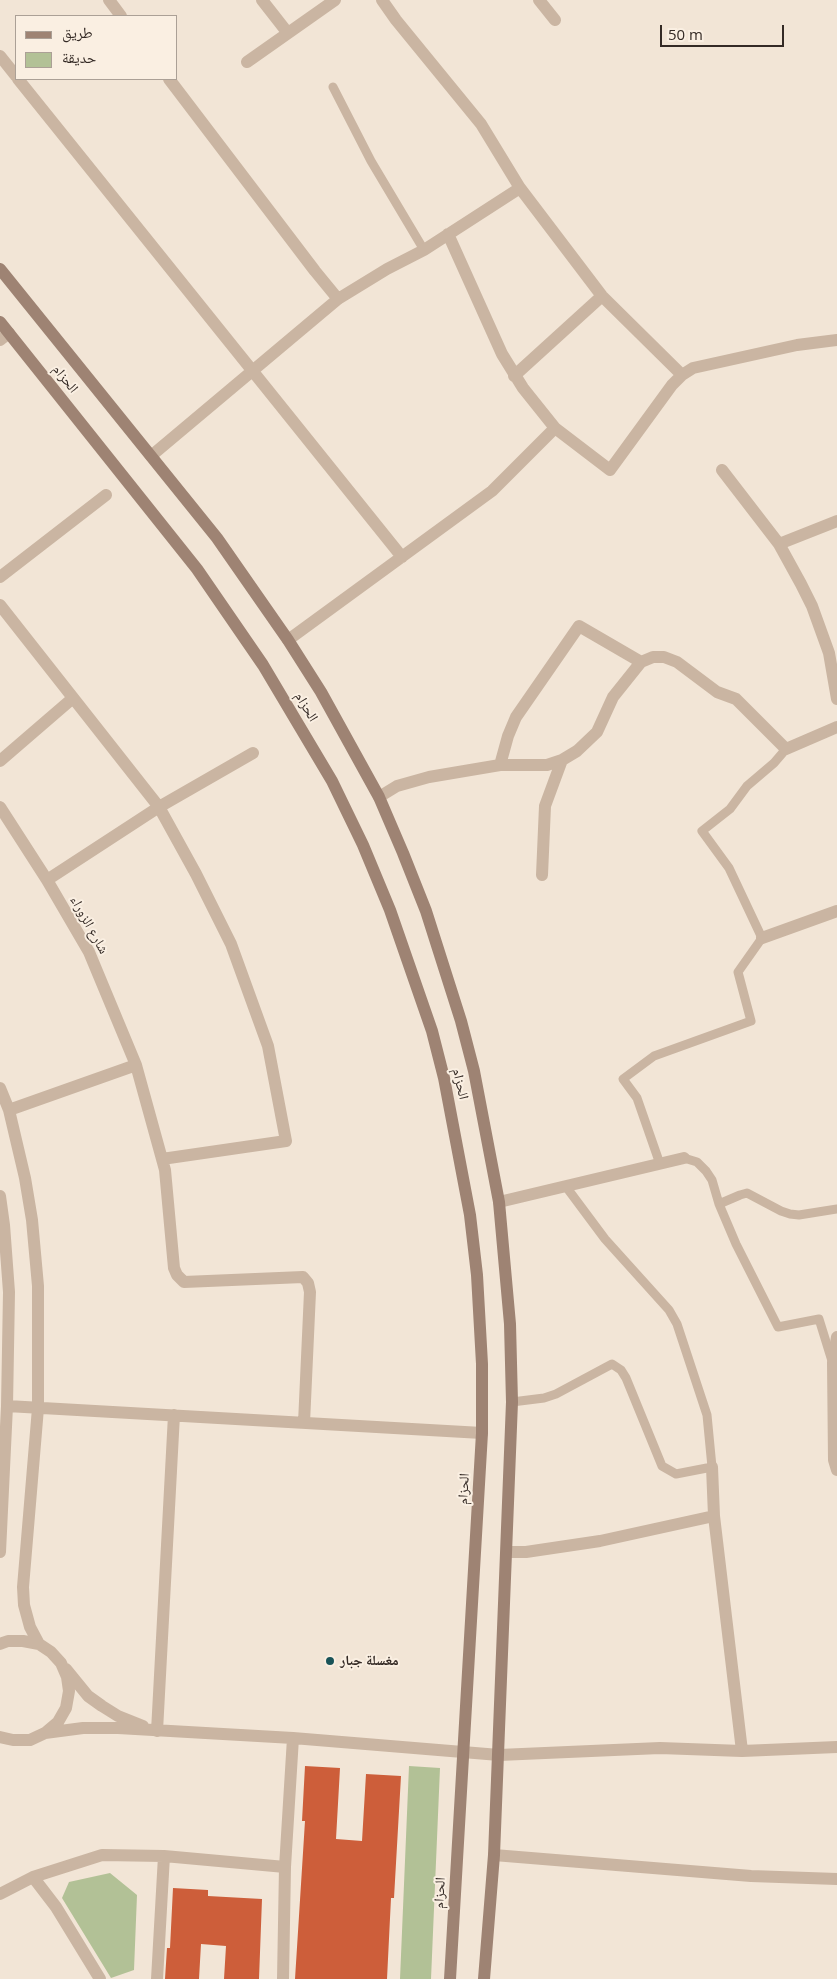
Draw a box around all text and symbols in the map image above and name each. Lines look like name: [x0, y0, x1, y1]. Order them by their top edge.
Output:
legend: [15, 15, 178, 80]
scale bar: [662, 15, 786, 47]
text: طريق: [62, 22, 93, 42]
text: 50 m: [668, 24, 703, 44]
text: حديقة: [62, 47, 96, 67]
street label: الحزام: [49, 361, 81, 397]
street label: الحزام: [291, 689, 321, 725]
street label: شارع الزوراء: [66, 893, 112, 957]
street label: الحزام: [448, 1067, 472, 1101]
street label: الحزام: [455, 1473, 473, 1505]
place label: مغسلة جبار: [340, 1653, 399, 1669]
marker: مغسلة جبار: [324, 1655, 336, 1667]
street label: الحزام: [431, 1877, 449, 1909]

